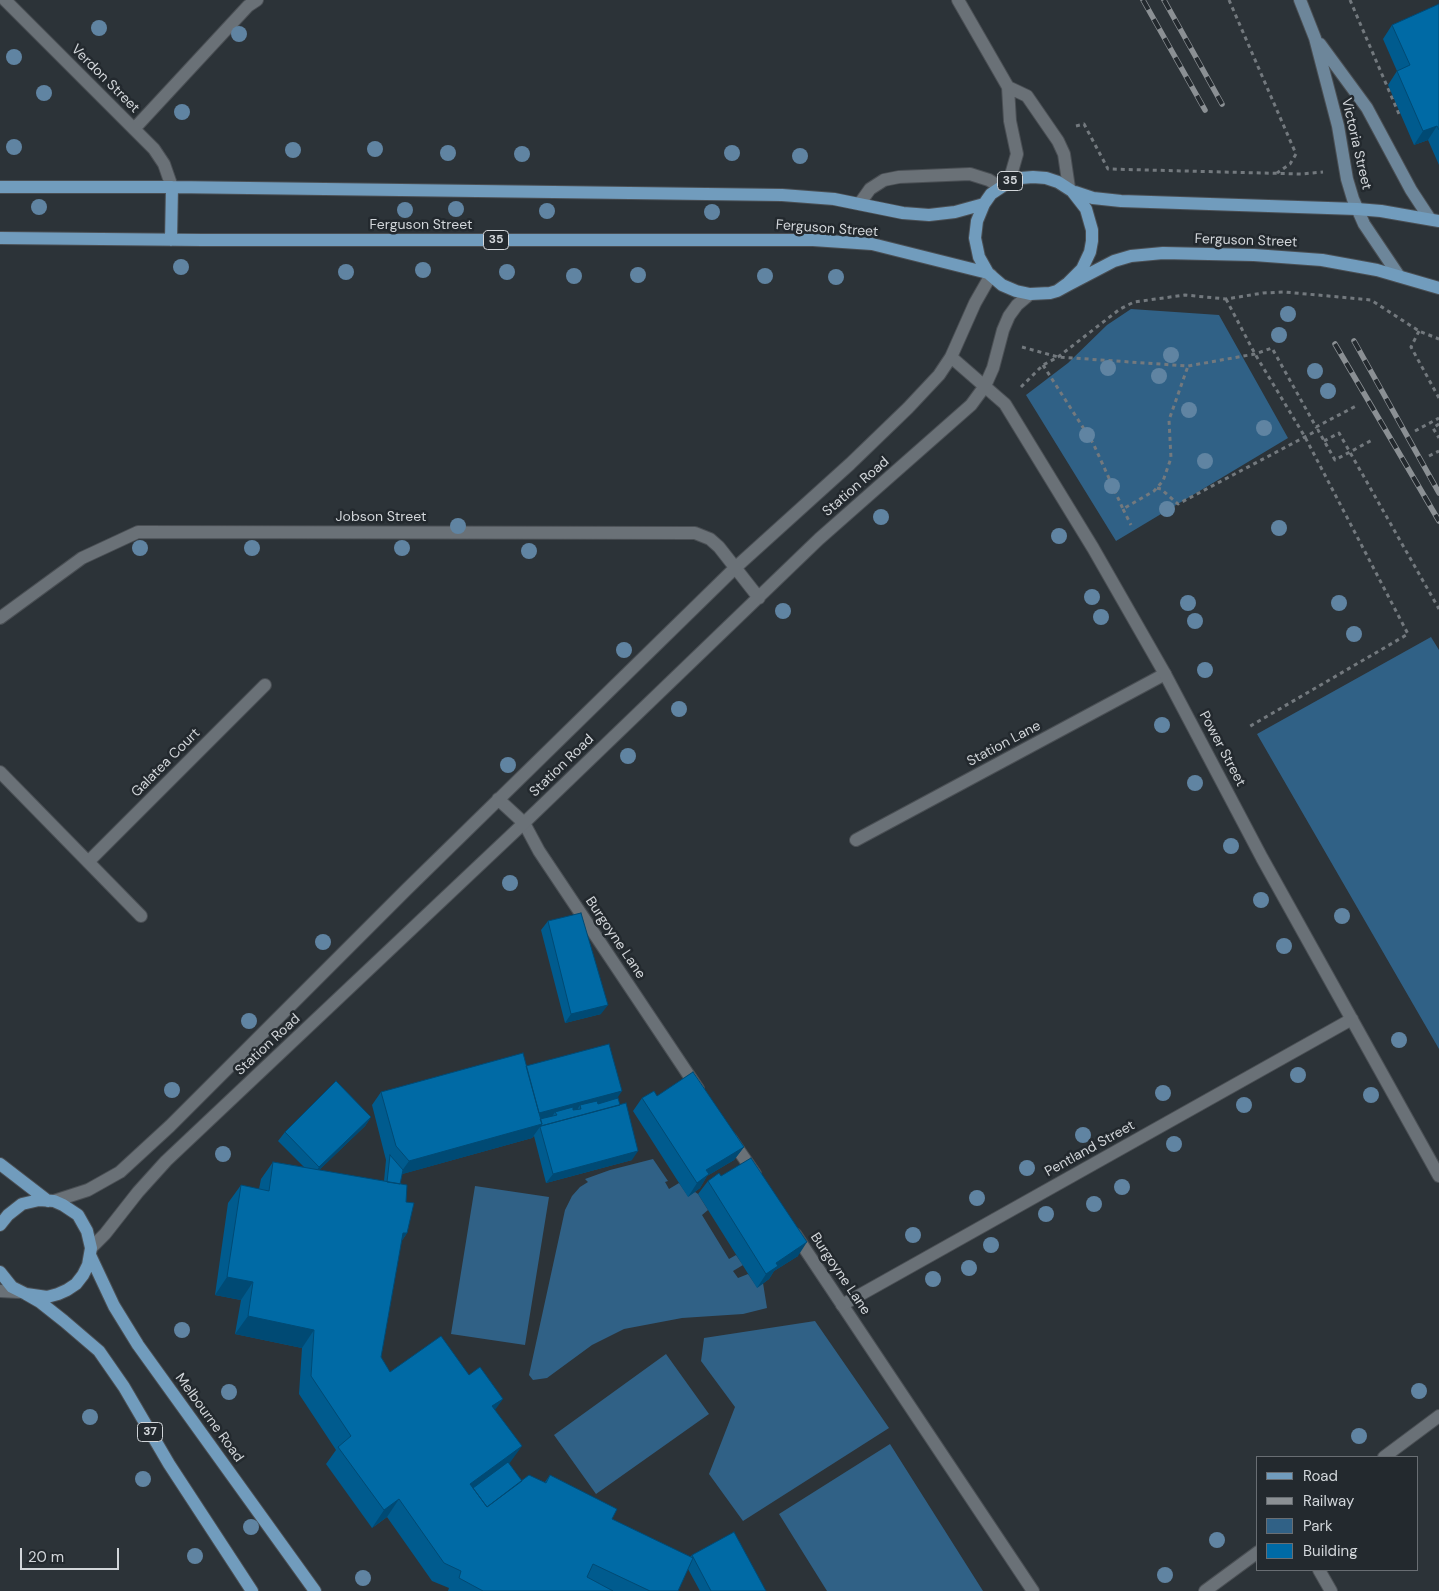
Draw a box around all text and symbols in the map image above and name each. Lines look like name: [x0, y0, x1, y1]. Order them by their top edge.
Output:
street label: Verdon Street: [67, 41, 143, 117]
street label: Victoria Street: [1337, 96, 1375, 192]
road number: 35: [998, 172, 1022, 190]
street label: Ferguson Street: [370, 217, 472, 233]
street label: Ferguson Street: [775, 217, 879, 241]
road number: 35: [484, 230, 508, 250]
street label: Ferguson Street: [1194, 231, 1298, 251]
street label: Station Road: [819, 454, 893, 520]
street label: Jobson Street: [336, 509, 426, 525]
street label: Power Street: [1195, 709, 1249, 789]
street label: Station Lane: [964, 718, 1044, 770]
street label: Galatea Court: [128, 725, 204, 801]
street label: Station Road: [526, 731, 598, 801]
street label: Burgoyne Lane: [581, 894, 649, 982]
street label: Station Road: [232, 1011, 304, 1079]
street label: Pentland Street: [1042, 1117, 1138, 1181]
street label: Burgoyne Lane: [806, 1230, 874, 1318]
street label: Melbourne Road: [171, 1370, 247, 1466]
road number: 37: [138, 1422, 162, 1441]
legend: [1256, 1456, 1419, 1571]
text: Road: [1303, 1466, 1338, 1486]
text: Railway: [1303, 1491, 1354, 1511]
text: Park: [1303, 1516, 1333, 1536]
scale bar: [22, 1538, 121, 1570]
text: Building: [1303, 1541, 1358, 1561]
text: 20 m: [28, 1547, 64, 1567]

